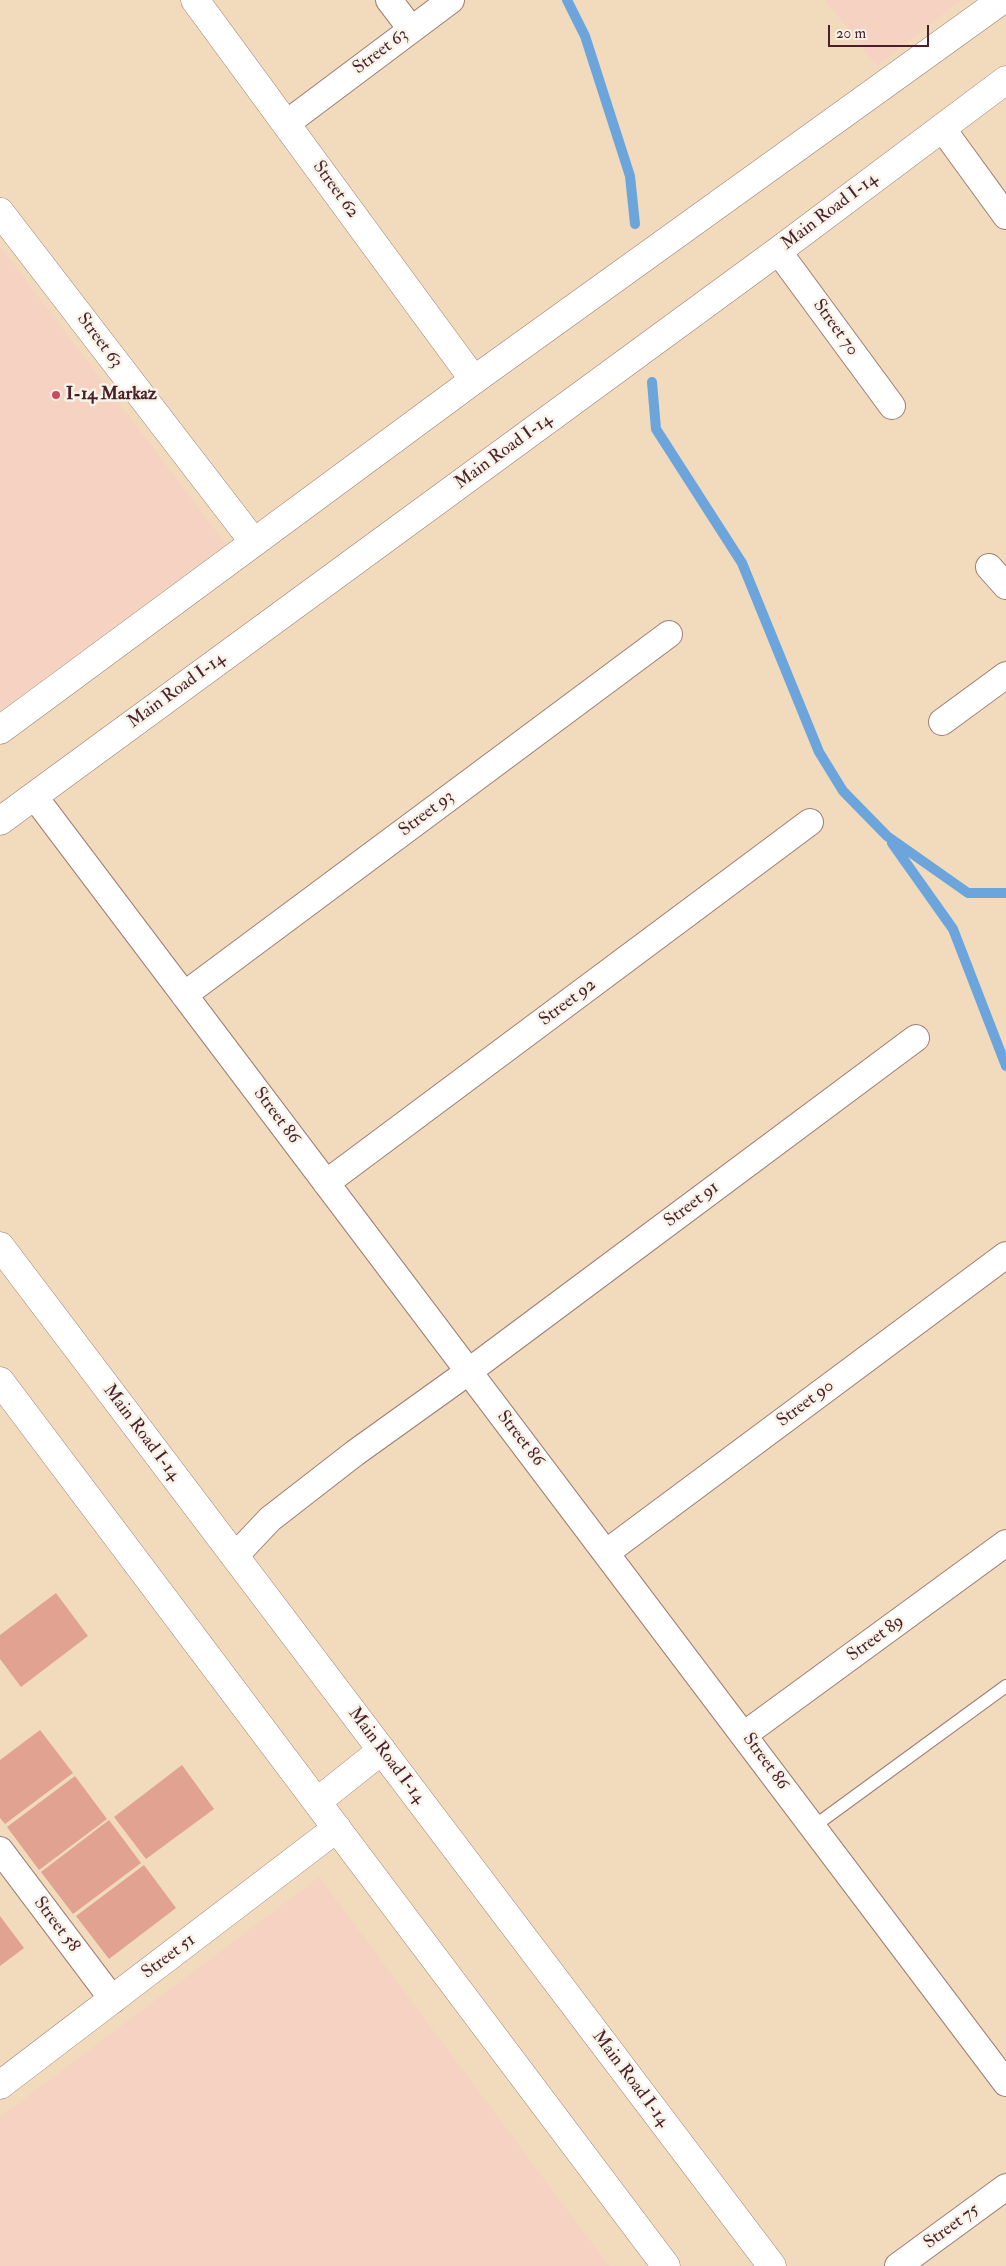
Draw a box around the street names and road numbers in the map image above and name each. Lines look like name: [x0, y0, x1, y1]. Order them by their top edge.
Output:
street label: Street 63: [349, 24, 413, 80]
street label: Street 62: [307, 157, 363, 223]
street label: Main Road I-14: [778, 169, 882, 255]
street label: Street 70: [807, 296, 863, 360]
street label: Street 63: [71, 309, 127, 373]
street label: Main Road I-14: [451, 409, 557, 495]
street label: Main Road I-14: [124, 648, 230, 734]
street label: Street 93: [395, 786, 459, 842]
street label: Street 92: [535, 975, 601, 1031]
street label: Street 86: [248, 1084, 304, 1148]
street label: Street 91: [660, 1177, 724, 1233]
street label: Street 90: [773, 1376, 839, 1432]
street label: Main Road I-14: [98, 1381, 184, 1485]
street label: Street 86: [492, 1407, 548, 1471]
street label: Street 89: [843, 1611, 909, 1667]
street label: Main Road I-14: [343, 1704, 429, 1808]
street label: Street 86: [737, 1729, 793, 1795]
street label: Street 58: [28, 1893, 84, 1957]
street label: Street 51: [138, 1930, 200, 1984]
street label: Main Road I-14: [587, 2027, 673, 2131]
street label: Street 75: [920, 2200, 984, 2254]

